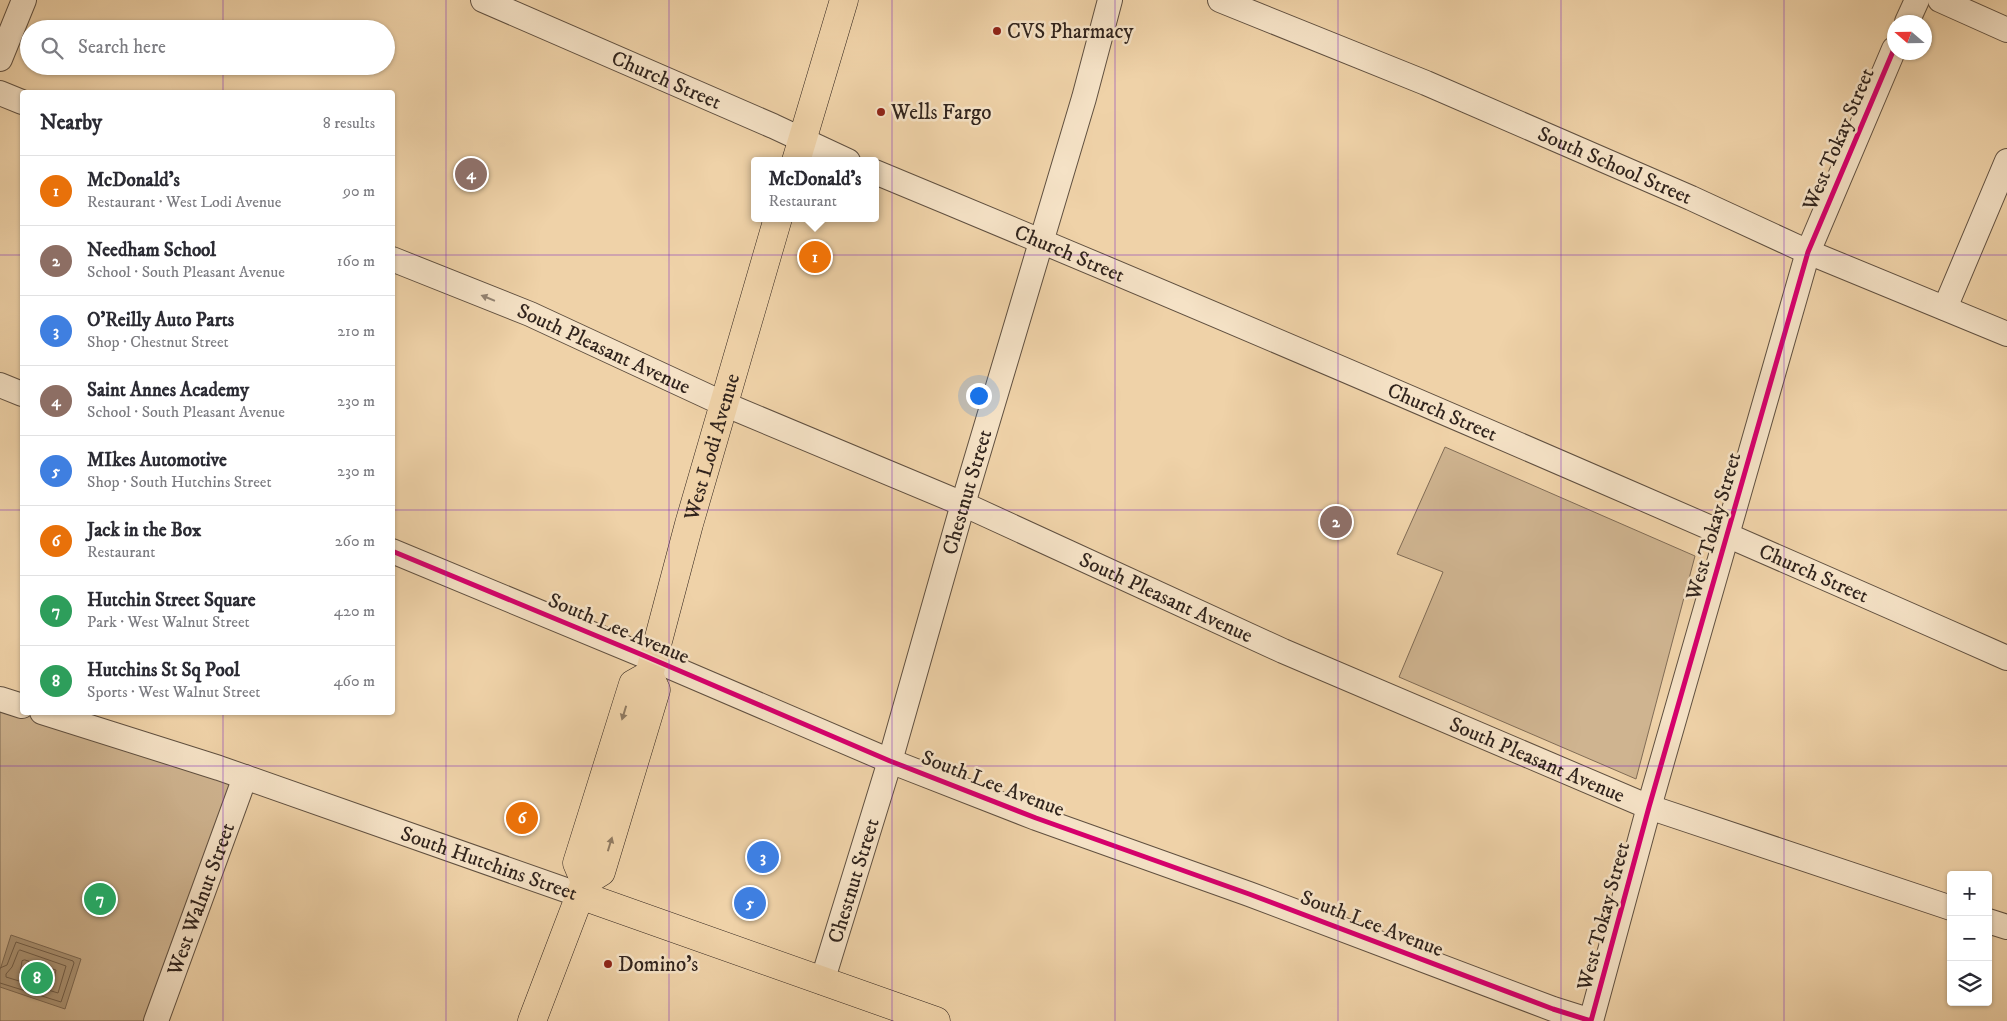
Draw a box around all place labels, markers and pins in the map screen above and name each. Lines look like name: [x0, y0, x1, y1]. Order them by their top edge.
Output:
place label: CVS Pharmacy: [1007, 19, 1134, 45]
marker: CVS Pharmacy: [991, 25, 1003, 37]
place label: Wells Fargo: [890, 100, 991, 126]
marker: Wells Fargo: [875, 106, 887, 118]
pin: 4: [455, 155, 487, 193]
pin: 1: [799, 238, 831, 276]
pin: 2: [1320, 503, 1352, 541]
pin: 6: [506, 799, 538, 837]
pin: 3: [747, 838, 779, 876]
pin: 7: [84, 880, 116, 918]
pin: 5: [734, 884, 766, 922]
place label: Domino's: [618, 952, 698, 978]
marker: Domino's: [602, 958, 614, 970]
pin: 8: [21, 959, 53, 997]

